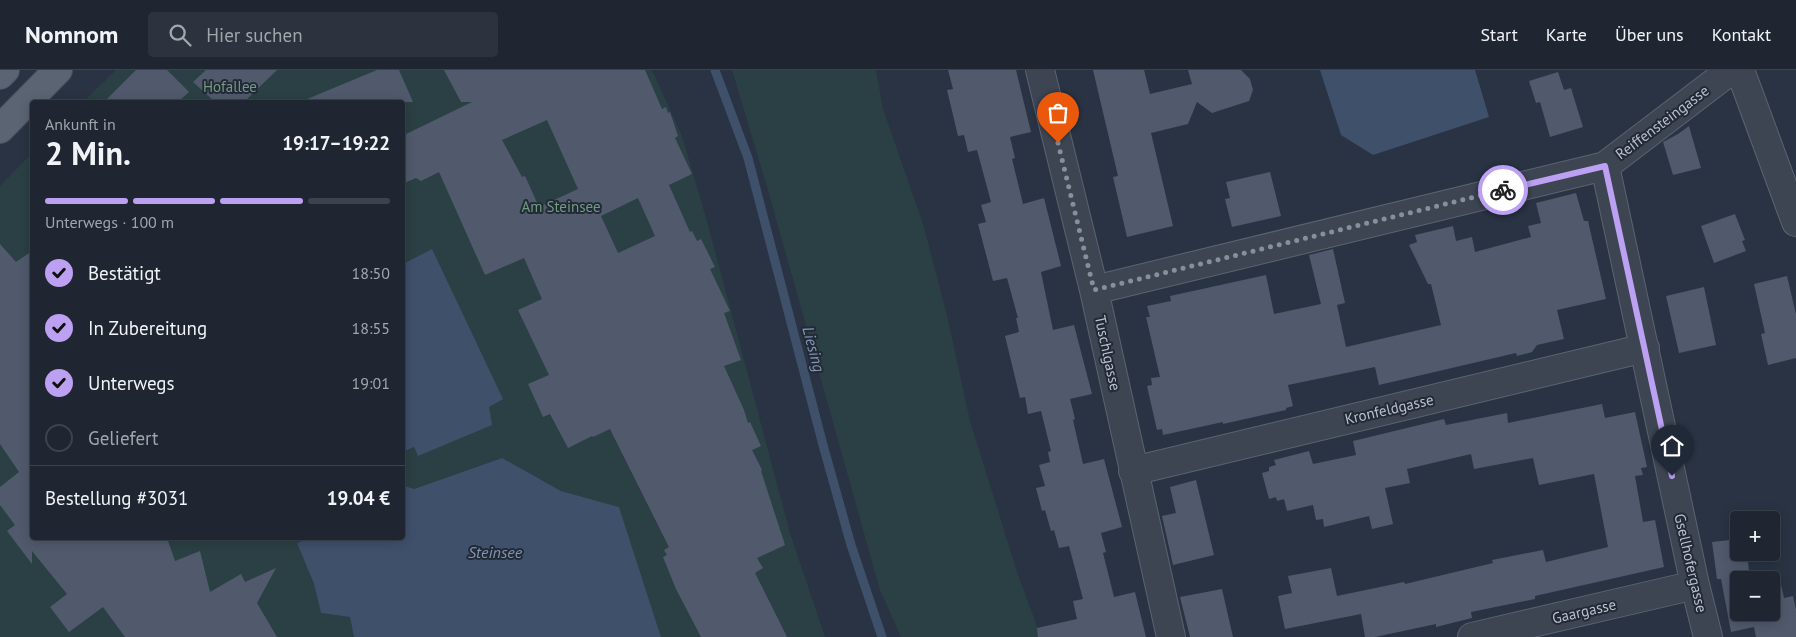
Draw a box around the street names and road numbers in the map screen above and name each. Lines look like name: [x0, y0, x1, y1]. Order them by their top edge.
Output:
street label: Reiffensteingasse: [1612, 81, 1712, 163]
street label: Tuschlgasse: [1091, 314, 1125, 392]
street label: Kronfeldgasse: [1343, 390, 1435, 428]
street label: Gsellhofergasse: [1670, 512, 1712, 614]
street label: Gaargasse: [1550, 594, 1618, 628]

